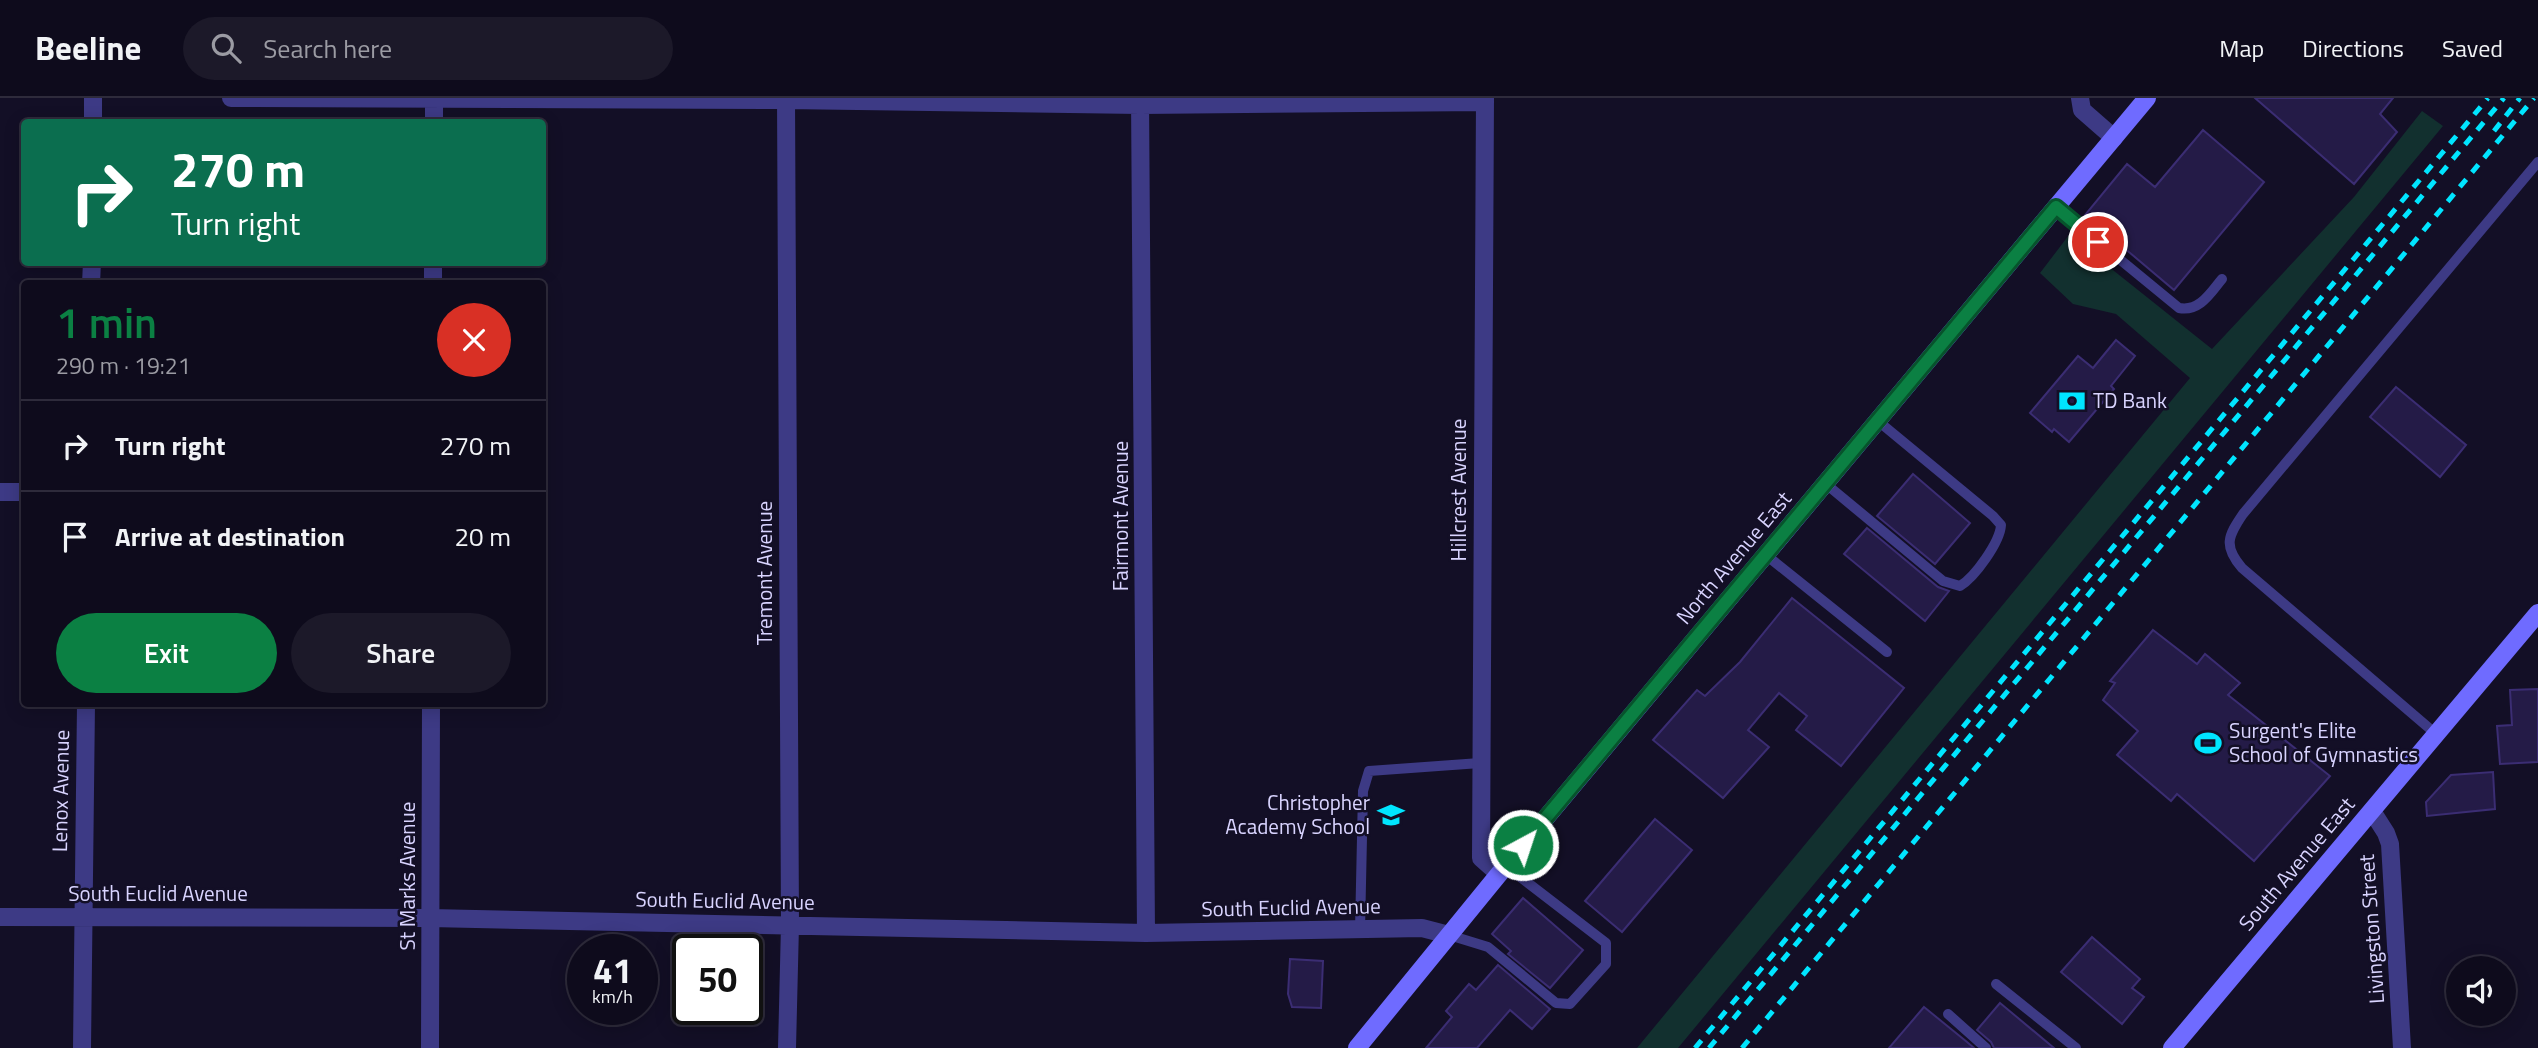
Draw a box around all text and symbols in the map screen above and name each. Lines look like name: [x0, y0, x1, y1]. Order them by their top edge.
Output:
search box: [183, 17, 673, 80]
text: Beeline: [35, 23, 141, 73]
icon: search: [207, 29, 245, 67]
text: Search here: [263, 29, 392, 68]
text: Map: [2219, 30, 2264, 66]
text: Directions: [2302, 30, 2404, 66]
text: Saved: [2442, 30, 2503, 66]
text: 270 m: [171, 131, 305, 206]
icon: right: [56, 147, 147, 238]
text: Turn right: [171, 199, 300, 247]
pin: [2068, 212, 2128, 272]
icon: arrive: [2079, 223, 2117, 261]
text: 1 min: [56, 290, 157, 354]
button: close: [437, 303, 511, 377]
text: 290 m · 19:21: [56, 348, 191, 383]
place label: TD Bank: [2093, 384, 2167, 416]
bank icon: TD Bank: [2057, 386, 2087, 416]
street label: Hillcrest Avenue: [1442, 419, 1474, 561]
text: Turn right: [115, 426, 226, 465]
text: 270 m: [440, 426, 511, 465]
icon: right: [56, 427, 94, 465]
street label: Fairmont Avenue: [1104, 441, 1136, 591]
street label: North Avenue East: [1668, 483, 1799, 631]
street label: Tremont Avenue: [748, 501, 780, 645]
text: Arrive at destination: [115, 517, 345, 556]
text: 20 m: [454, 517, 511, 556]
icon: arrive: [56, 518, 94, 556]
button: Exit: [56, 613, 277, 693]
button: Share: [291, 613, 511, 693]
place label: Surgent's Elite School of Gymnastics: [2229, 714, 2418, 770]
sports icon: Surgent's Elite School of Gymnastics: [2193, 728, 2223, 758]
street label: Lenox Avenue: [43, 729, 77, 852]
place label: Christopher Academy School: [1225, 786, 1370, 842]
street label: South Avenue East: [2230, 789, 2362, 937]
school or university icon: Christopher Academy School: [1376, 800, 1406, 830]
street label: St Marks Avenue: [391, 802, 423, 950]
position arrow: [1486, 808, 1560, 882]
street label: Livingston Street: [2350, 853, 2392, 1005]
street label: South Euclid Avenue: [68, 877, 248, 909]
street label: South Euclid Avenue: [635, 882, 815, 918]
street label: South Euclid Avenue: [1201, 889, 1381, 925]
speed limit sign: 50: [672, 934, 763, 1025]
text: 41: [593, 943, 632, 997]
map controls: [2446, 956, 2516, 1026]
button: sound: [2446, 956, 2516, 1026]
text: km/h: [592, 983, 633, 1010]

